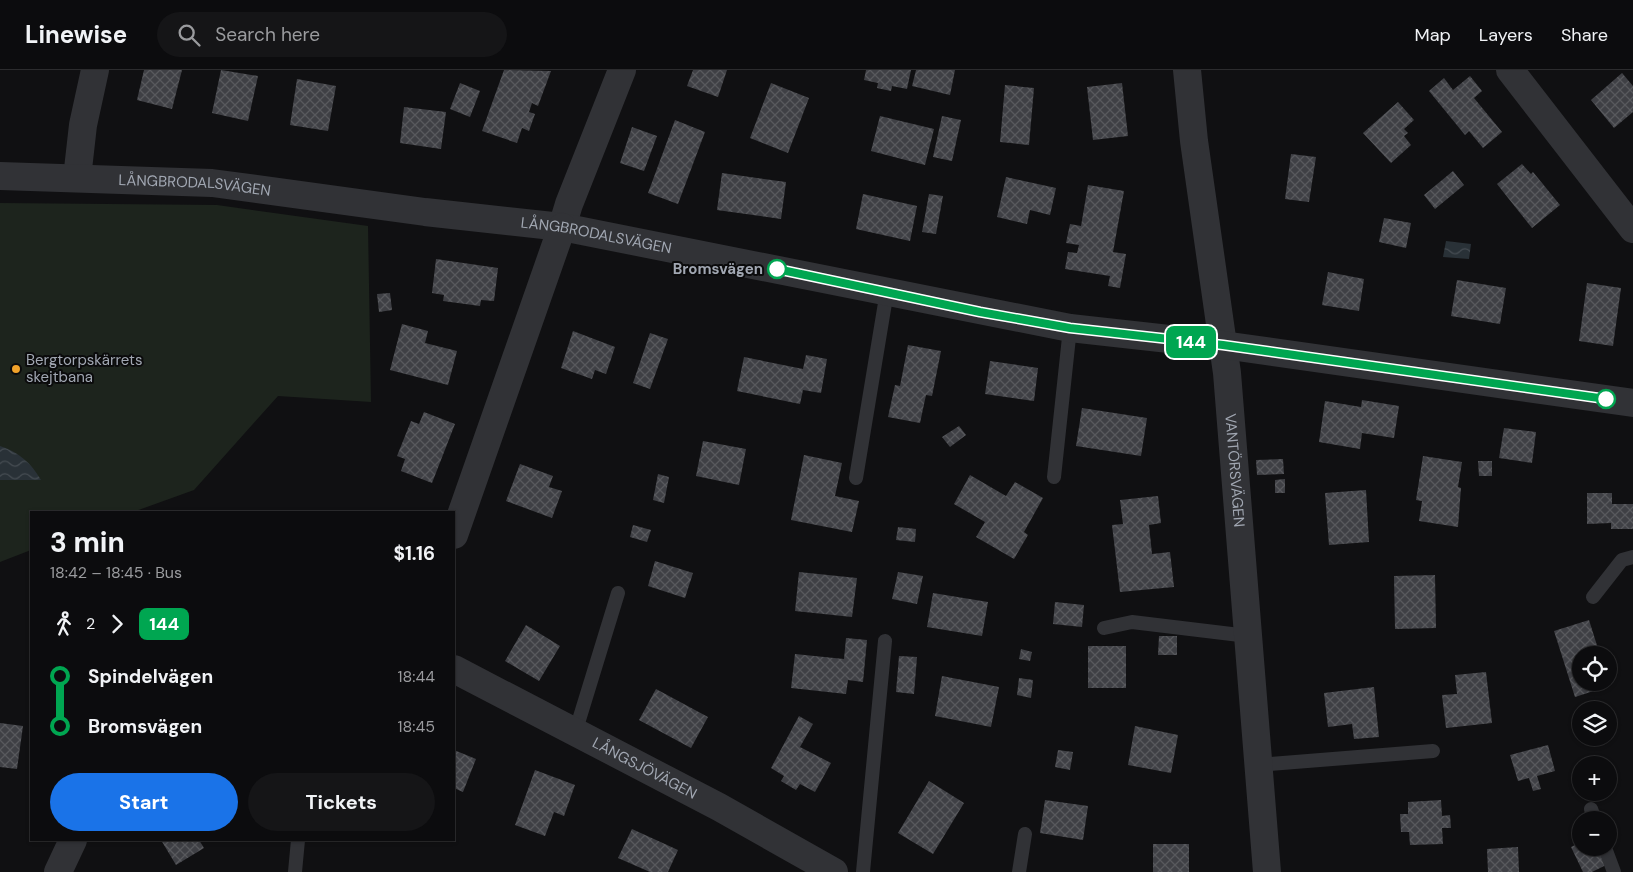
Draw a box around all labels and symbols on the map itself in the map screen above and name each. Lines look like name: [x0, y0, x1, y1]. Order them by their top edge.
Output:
street label: LÅNGBRODALSVÄGEN: [118, 170, 272, 201]
street label: LÅNGBRODALSVÄGEN: [520, 213, 673, 259]
place label: Bromsvägen: [673, 259, 763, 279]
marker: Bromsvägen: [767, 259, 787, 279]
line badge: 144: [1162, 326, 1220, 358]
place label: Bergtorpskärrets skejtbana: [26, 350, 143, 387]
marker: Bergtorpskärrets skejtbana: [10, 363, 22, 375]
unlabelled marker: [1596, 389, 1616, 409]
street label: VANTÖRSVÄGEN: [1220, 413, 1249, 528]
street label: LÅNGSJÖVÄGEN: [589, 733, 700, 804]

